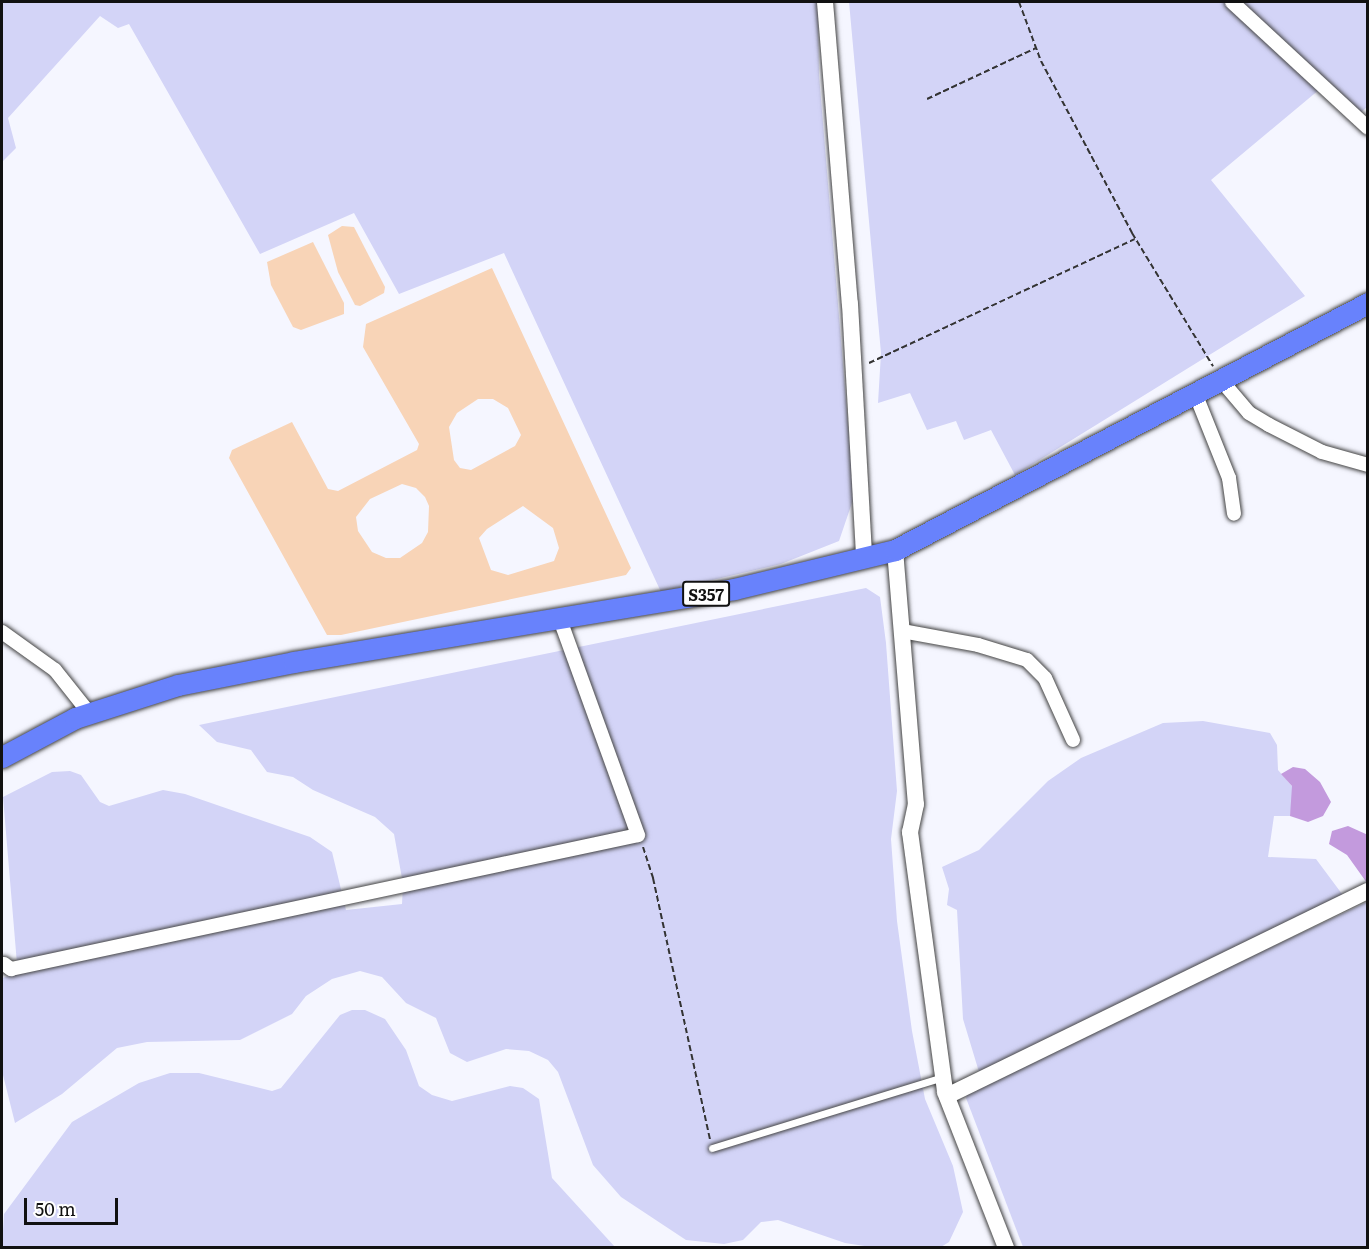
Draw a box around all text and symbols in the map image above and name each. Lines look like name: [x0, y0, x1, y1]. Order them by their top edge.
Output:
road number: S357: [682, 581, 730, 607]
scale bar: [27, 1186, 122, 1224]
text: 50 m: [35, 1195, 76, 1222]

